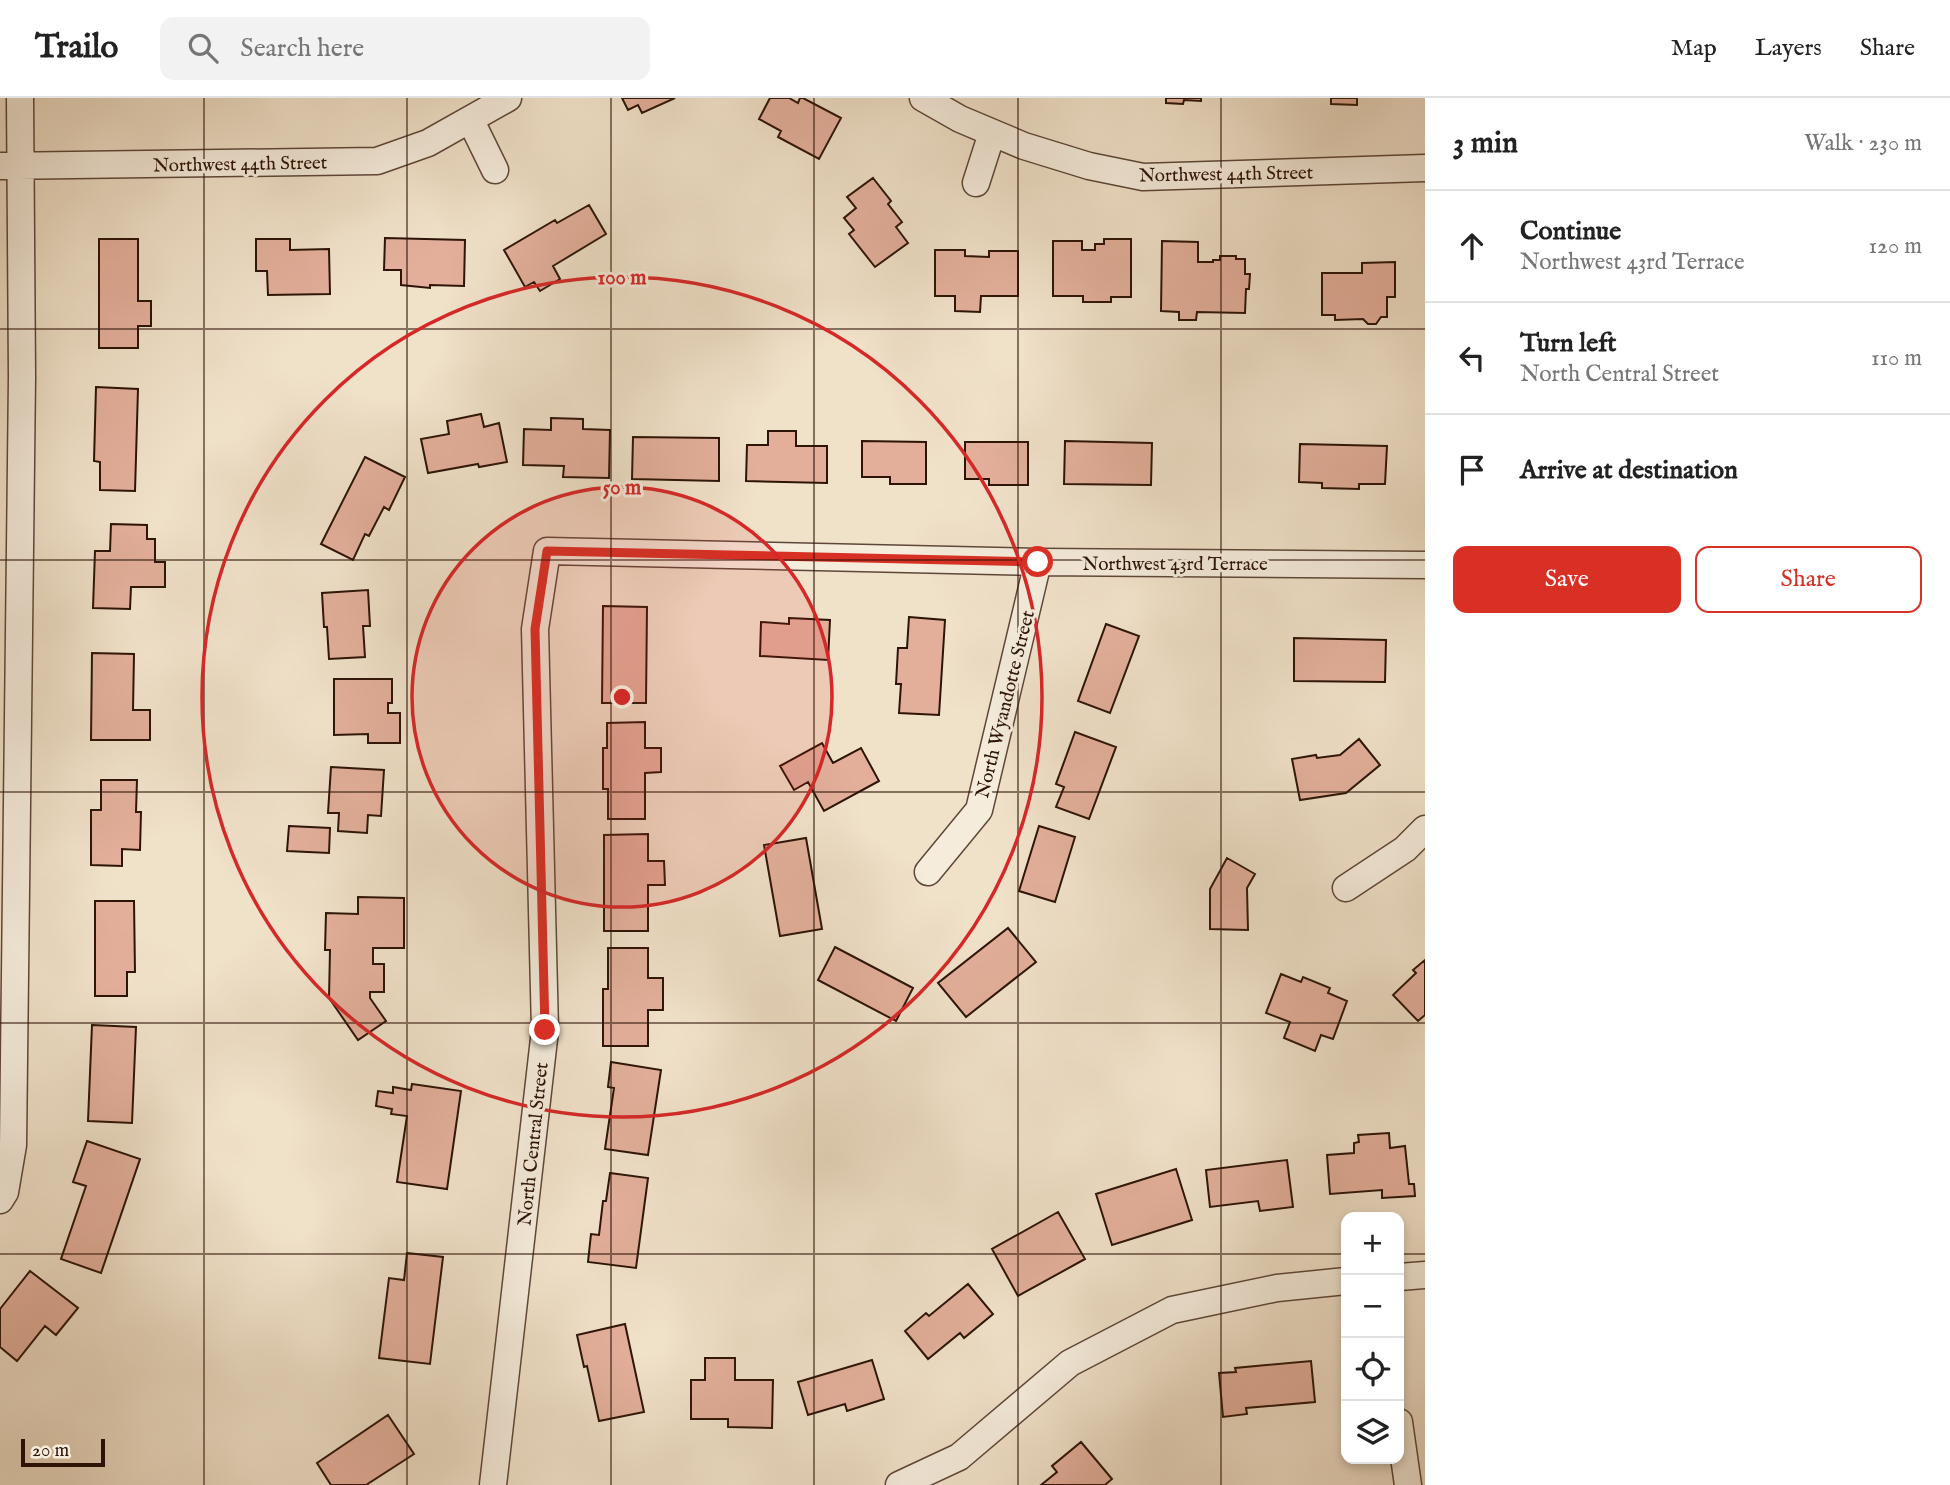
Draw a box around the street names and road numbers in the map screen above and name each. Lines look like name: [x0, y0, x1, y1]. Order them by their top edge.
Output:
street label: Northwest 44th Street: [153, 151, 328, 179]
street label: Northwest 44th Street: [1139, 161, 1314, 189]
street label: Northwest 43rd Terrace: [1082, 553, 1268, 577]
street label: North Wyandotte Street: [971, 608, 1041, 801]
street label: North Central Street: [513, 1061, 555, 1227]

